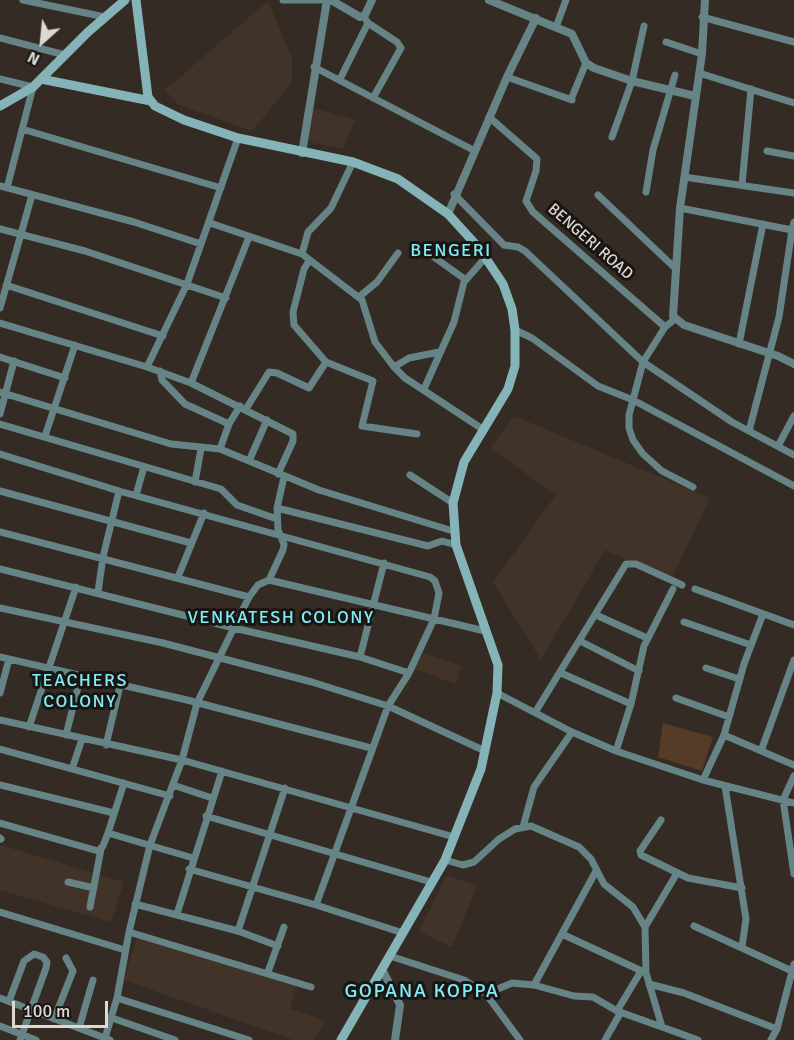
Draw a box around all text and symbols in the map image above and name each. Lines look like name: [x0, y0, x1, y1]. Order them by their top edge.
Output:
north arrow: [12, 12, 72, 72]
text: N: [24, 47, 43, 69]
street label: BENGERI ROAD: [543, 200, 637, 284]
district label: BENGERI: [410, 240, 492, 262]
district label: VENKATESH COLONY: [187, 607, 375, 629]
district label: TEACHERS COLONY: [32, 670, 128, 712]
district label: GOPANA KOPPA: [344, 980, 500, 1004]
scale bar: [15, 989, 111, 1027]
text: 100 m: [23, 1000, 70, 1022]

